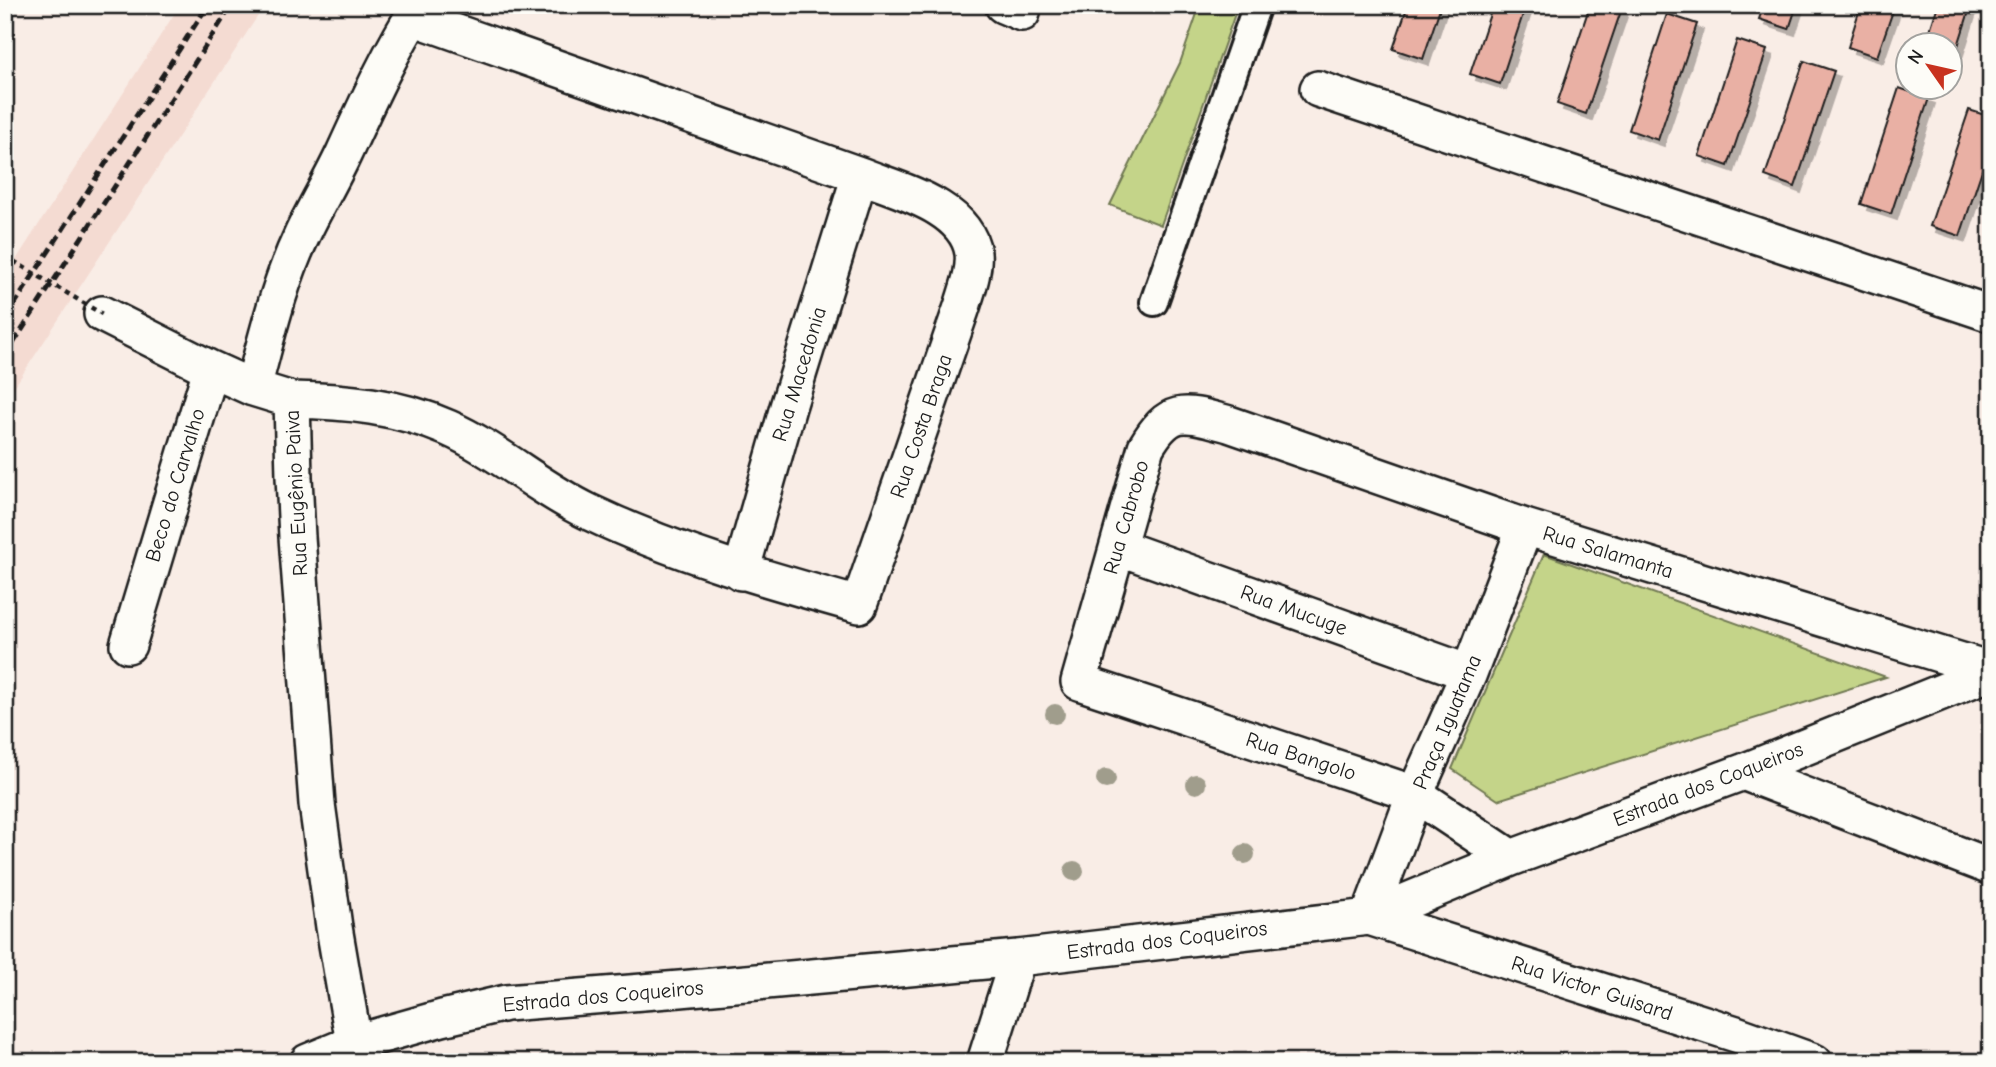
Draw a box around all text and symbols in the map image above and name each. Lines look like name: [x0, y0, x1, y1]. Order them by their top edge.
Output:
north arrow: [1895, 32, 1965, 102]
text: N: [1903, 46, 1928, 68]
street label: Rua Macedonia: [767, 304, 831, 444]
street label: Rua Costa Braga: [885, 351, 957, 501]
street label: Beco do Carvalho: [140, 405, 210, 565]
street label: Rua Eugênio Paiva: [280, 409, 312, 577]
street label: Rua Cabrobo: [1098, 457, 1154, 577]
street label: Rua Salamanta: [1540, 521, 1676, 583]
street label: Rua Mucuge: [1237, 580, 1351, 640]
street label: Praça Iguatama: [1408, 651, 1486, 793]
street label: Rua Bangolo: [1243, 727, 1359, 785]
street label: Estrada dos Coqueiros: [1610, 737, 1806, 831]
street label: Estrada dos Coqueiros: [1066, 916, 1268, 964]
street label: Rua Victor Guisard: [1508, 951, 1676, 1025]
street label: Estrada dos Coqueiros: [502, 975, 704, 1017]

